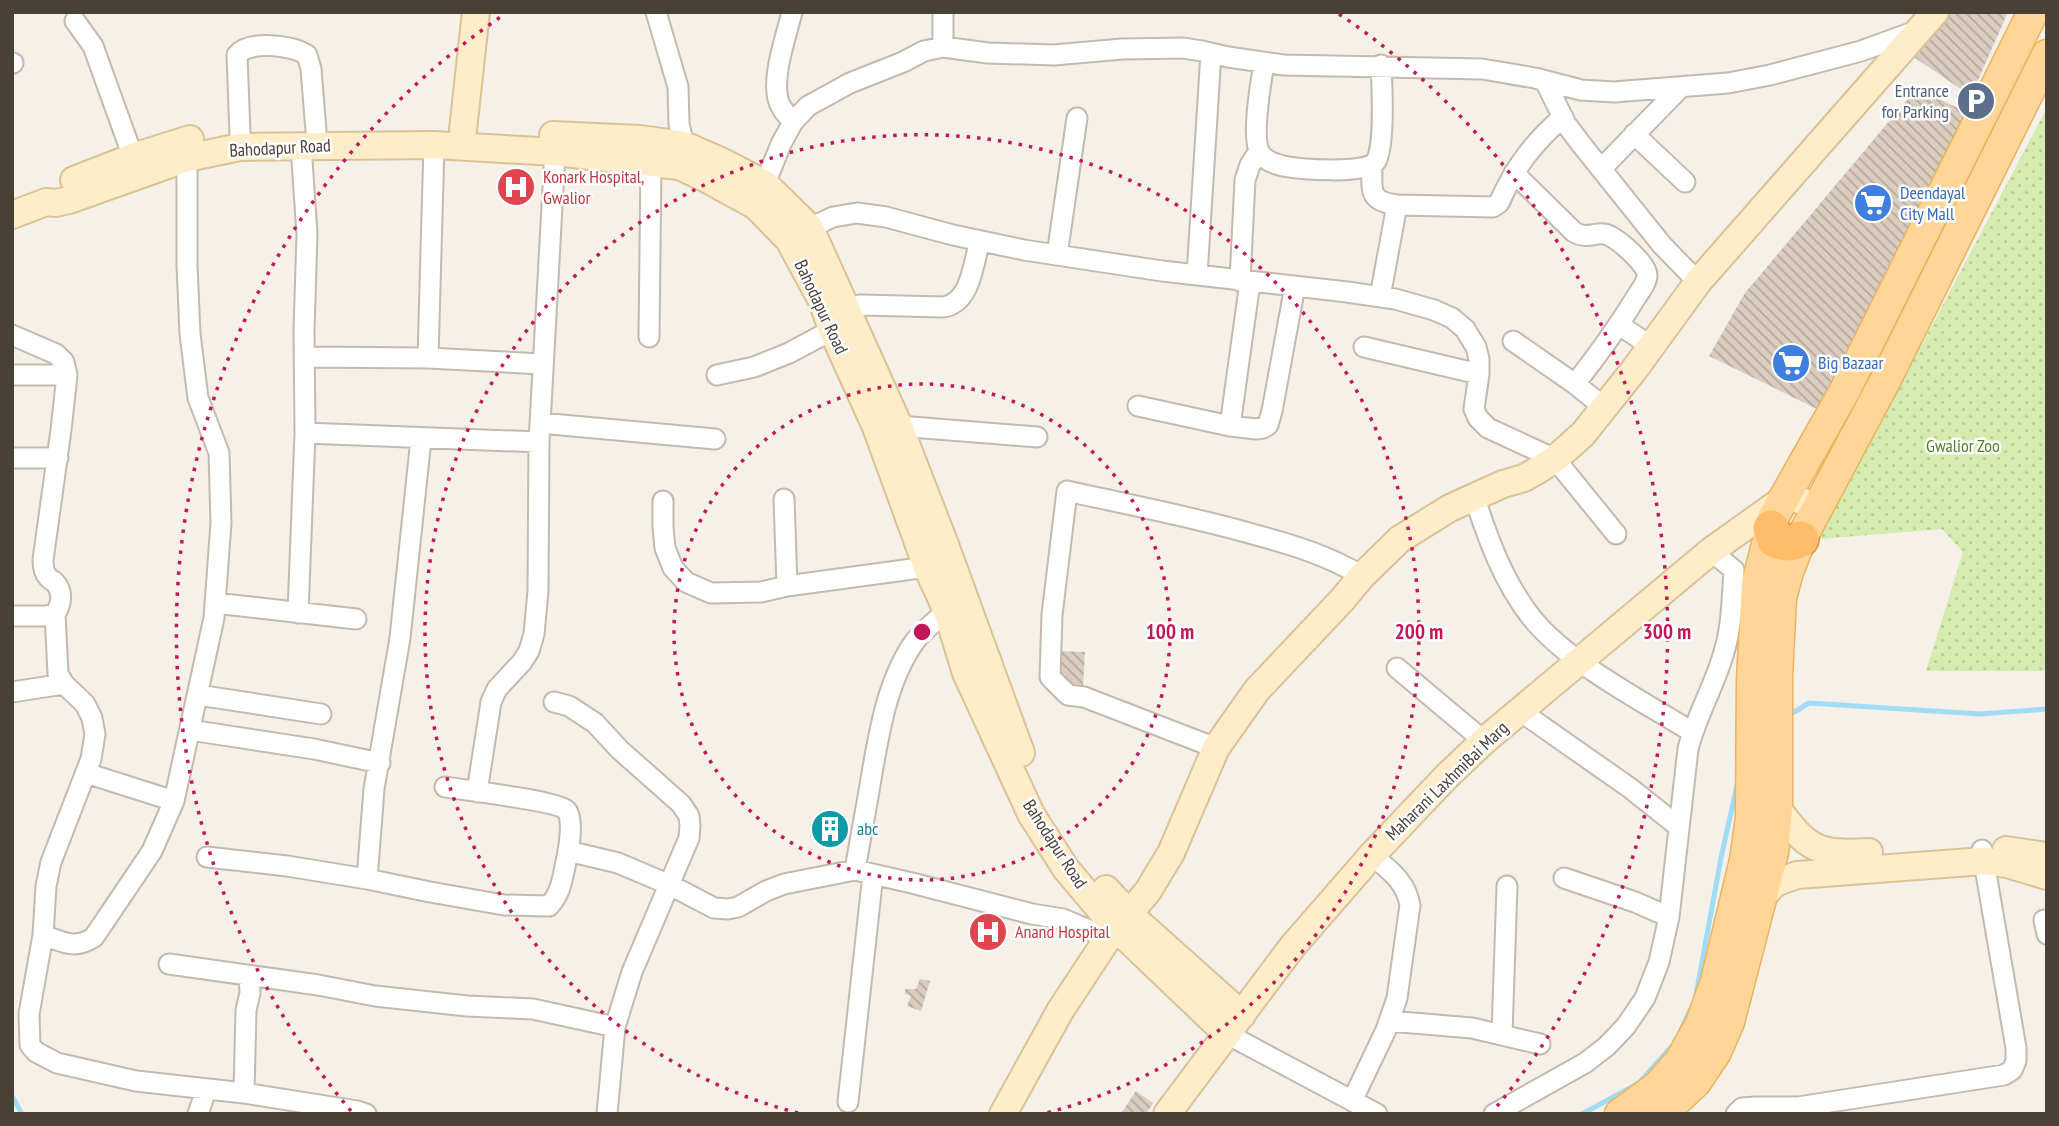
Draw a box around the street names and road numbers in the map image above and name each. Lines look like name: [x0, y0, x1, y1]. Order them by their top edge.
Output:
street label: Bahodapur Road: [229, 133, 331, 162]
street label: Bahodapur Road: [790, 256, 853, 358]
street label: Maharani LaxhmiBai Marg: [1381, 716, 1513, 845]
street label: Bahodapur Road: [1018, 795, 1093, 893]

